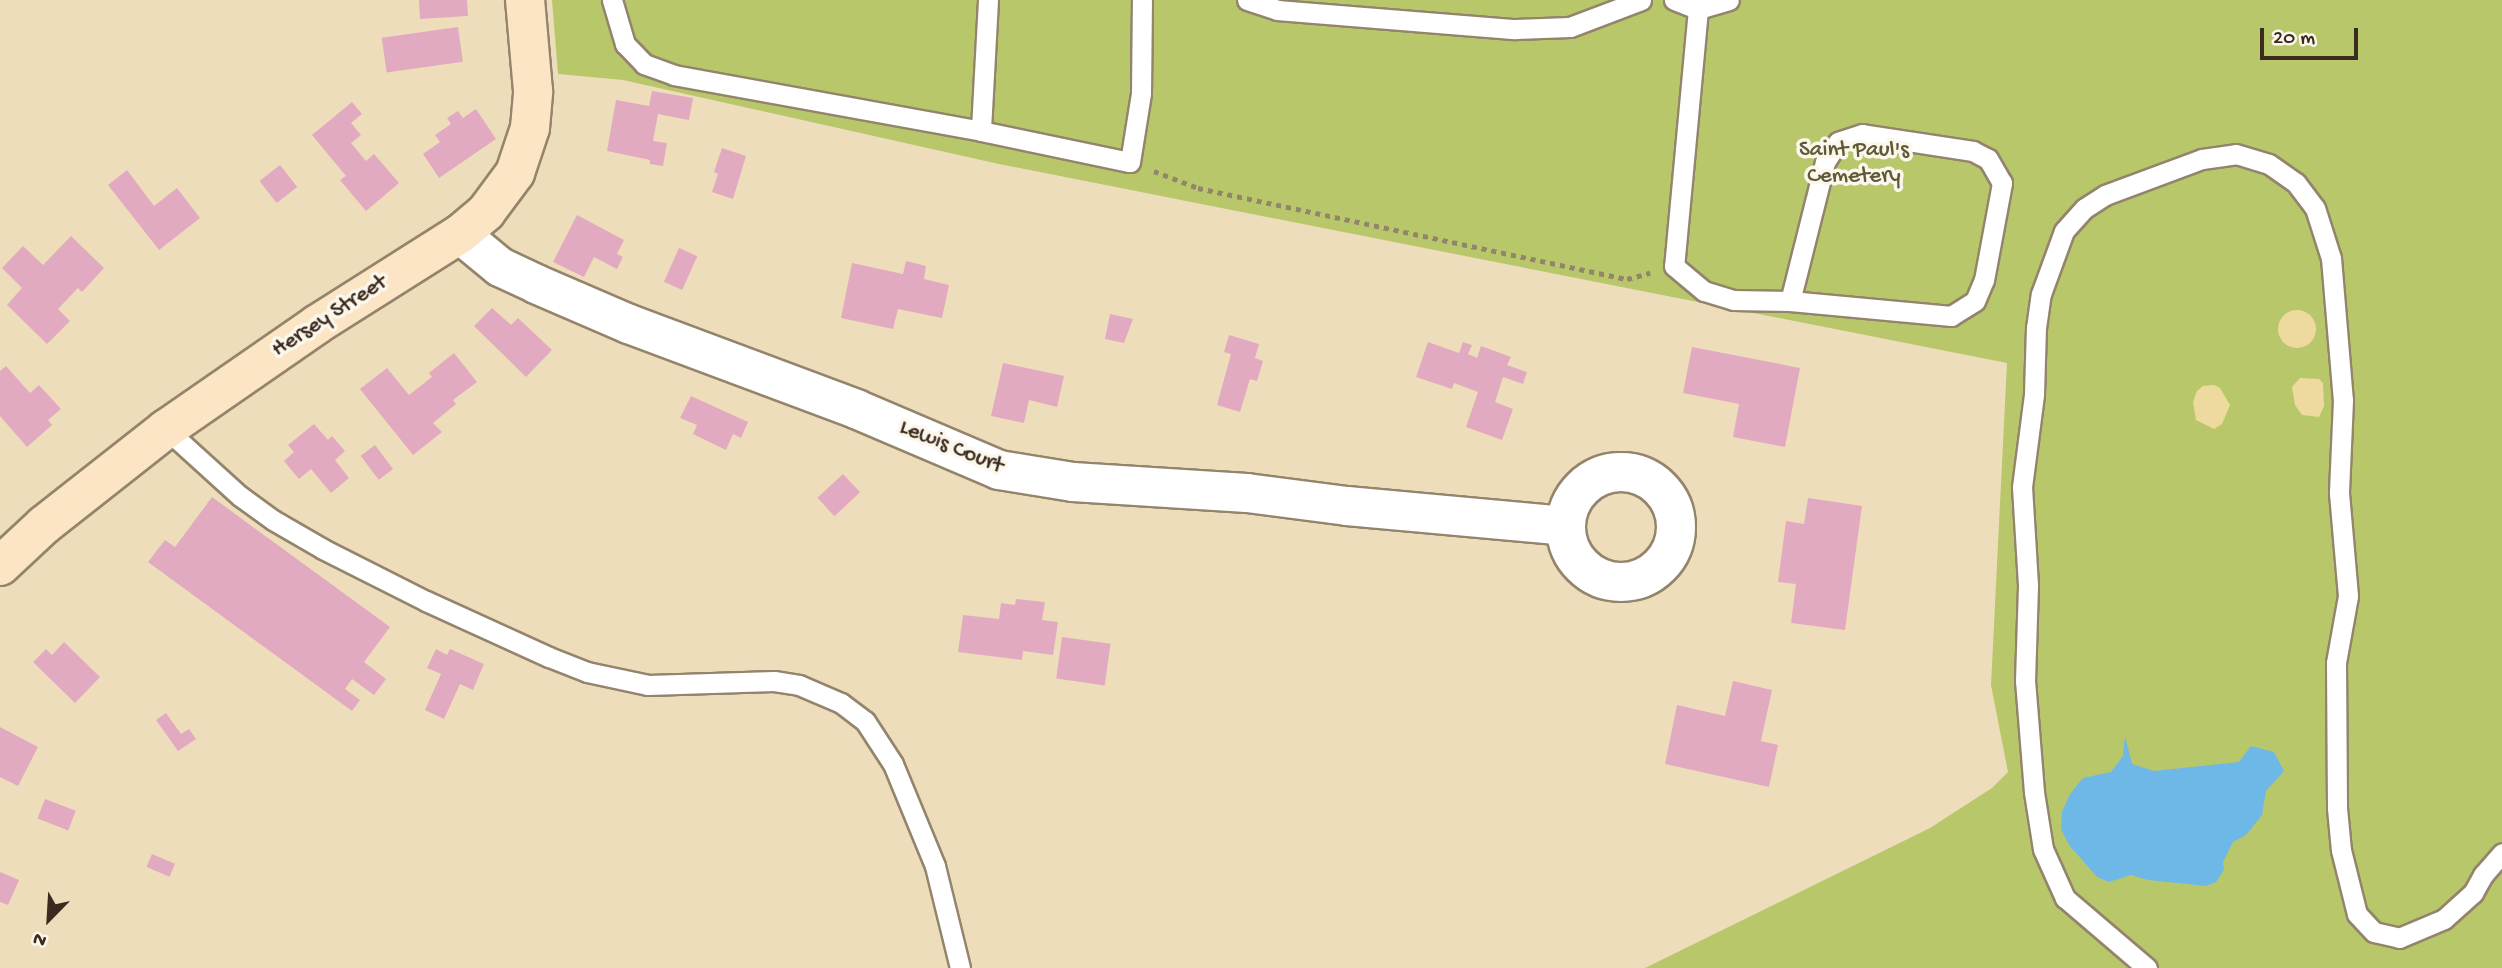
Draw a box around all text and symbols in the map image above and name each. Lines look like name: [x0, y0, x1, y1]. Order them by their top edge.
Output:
scale bar: [2264, 14, 2362, 58]
text: 20 m: [2273, 27, 2315, 52]
park label: Saint Paul's Cemetery: [1799, 137, 1909, 191]
street label: Hersey Street: [267, 270, 393, 364]
street label: Lewis Court: [895, 415, 1007, 481]
north arrow: [14, 884, 84, 954]
text: N: [30, 926, 51, 952]

